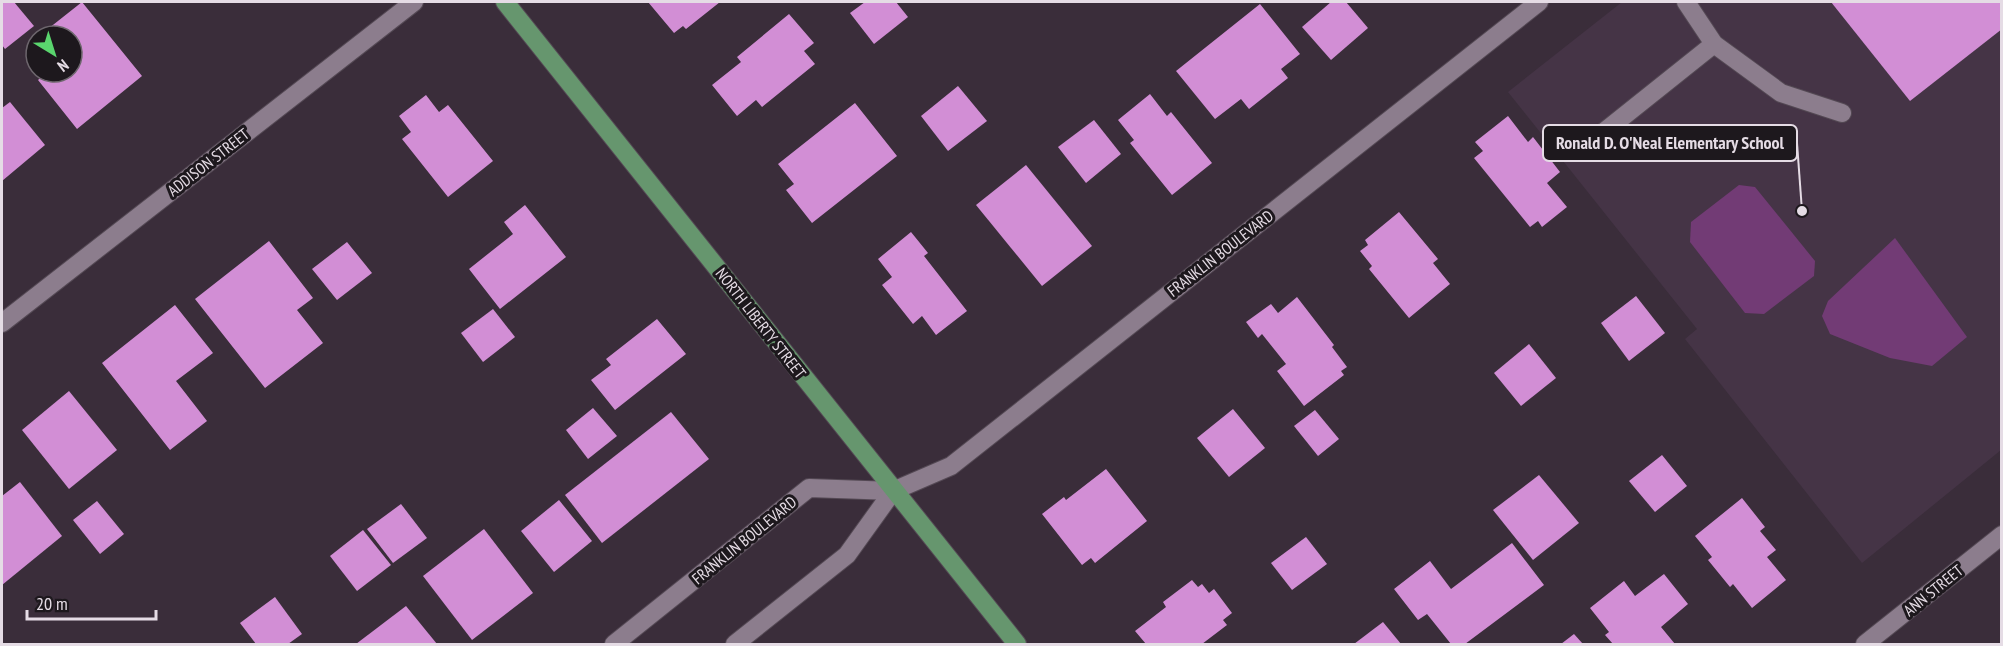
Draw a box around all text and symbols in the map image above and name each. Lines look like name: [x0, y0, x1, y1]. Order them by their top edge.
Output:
north arrow: [24, 24, 84, 84]
text: N: [54, 55, 73, 76]
street label: ADDISON STREET: [163, 124, 253, 200]
callout: Ronald D. O'Neal Elementary School: [1543, 125, 1797, 161]
text: Ronald D. O'Neal Elementary School: [1556, 131, 1785, 154]
street label: FRANKLIN BOULEVARD: [1163, 205, 1277, 301]
street label: NORTH LIBERTY STREET: [712, 264, 810, 382]
street label: FRANKLIN BOULEVARD: [688, 492, 800, 588]
street label: ANN STREET: [1899, 560, 1967, 620]
scale bar: [27, 583, 156, 621]
text: 20 m: [36, 592, 68, 615]

